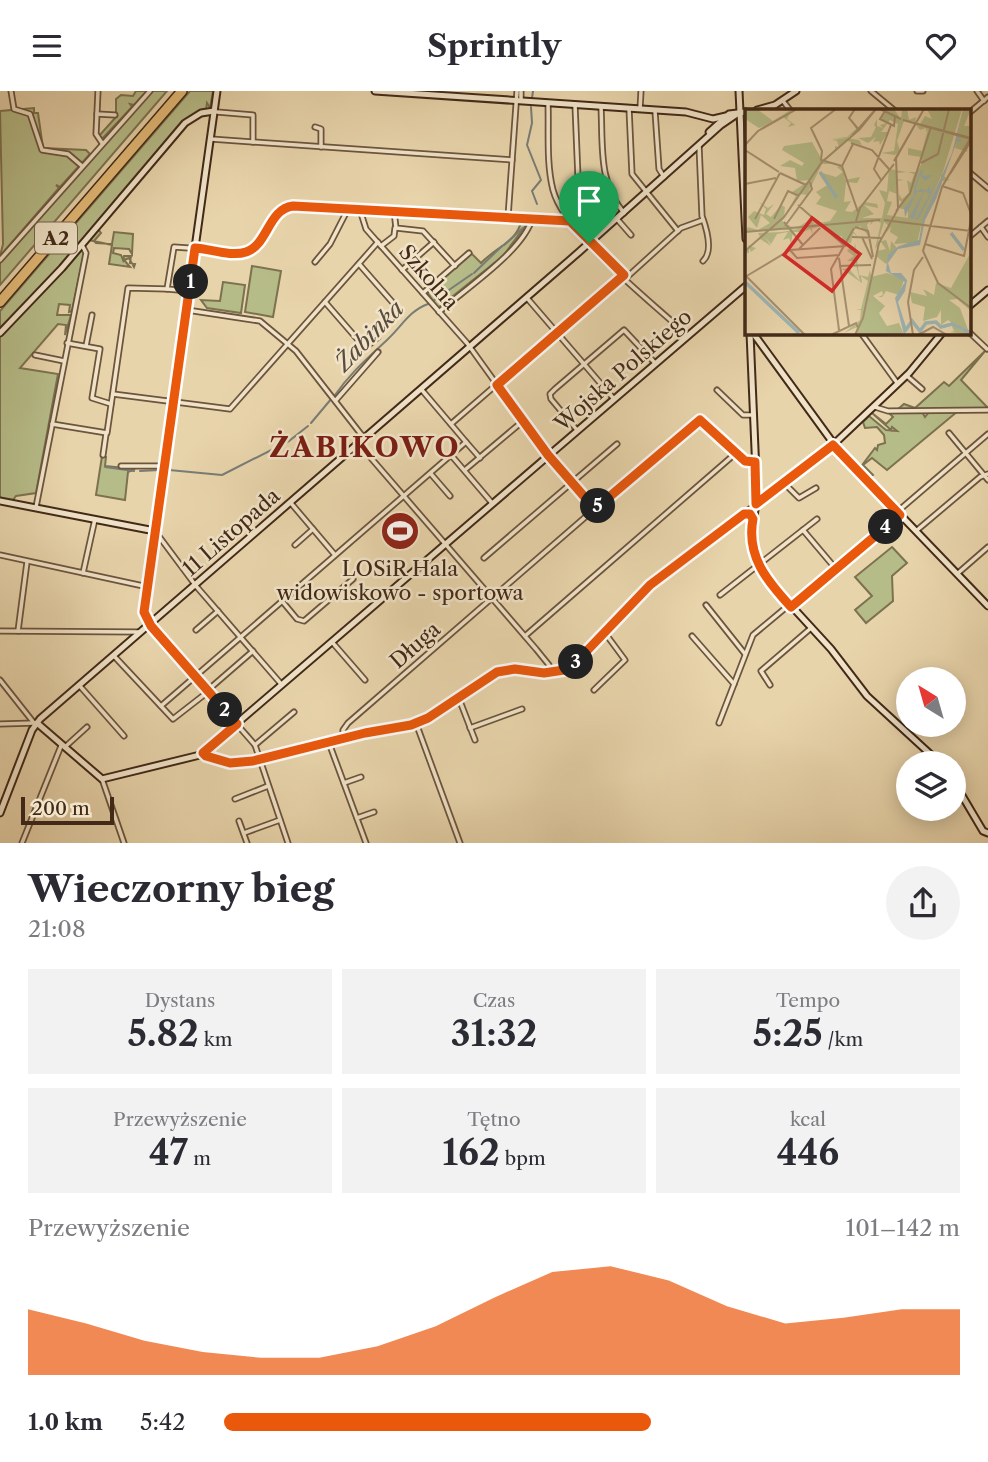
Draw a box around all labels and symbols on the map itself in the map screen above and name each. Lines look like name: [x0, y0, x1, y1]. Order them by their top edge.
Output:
inset map: [745, 109, 970, 334]
pin: [559, 171, 619, 243]
road number: A2: [35, 223, 77, 253]
street label: Szkolna: [394, 239, 465, 315]
pin: 1: [174, 265, 208, 299]
water label: Żabinka: [328, 294, 410, 378]
street label: Wojska Polskiego: [549, 304, 697, 437]
district label: ŻABIKOWO: [269, 430, 461, 464]
street label: 11 Listopada: [177, 482, 285, 581]
pin: 5: [580, 489, 616, 523]
pin: 4: [868, 509, 903, 544]
sports icon: LOSiR Hala widowiskowo - sportowa: [379, 510, 421, 552]
place label: LOSiR Hala widowiskowo - sportowa: [275, 556, 525, 605]
street label: Długa: [385, 616, 446, 674]
pin: 3: [558, 645, 594, 679]
north arrow: [896, 667, 966, 737]
pin: 2: [208, 693, 243, 727]
scale bar: [21, 793, 114, 825]

